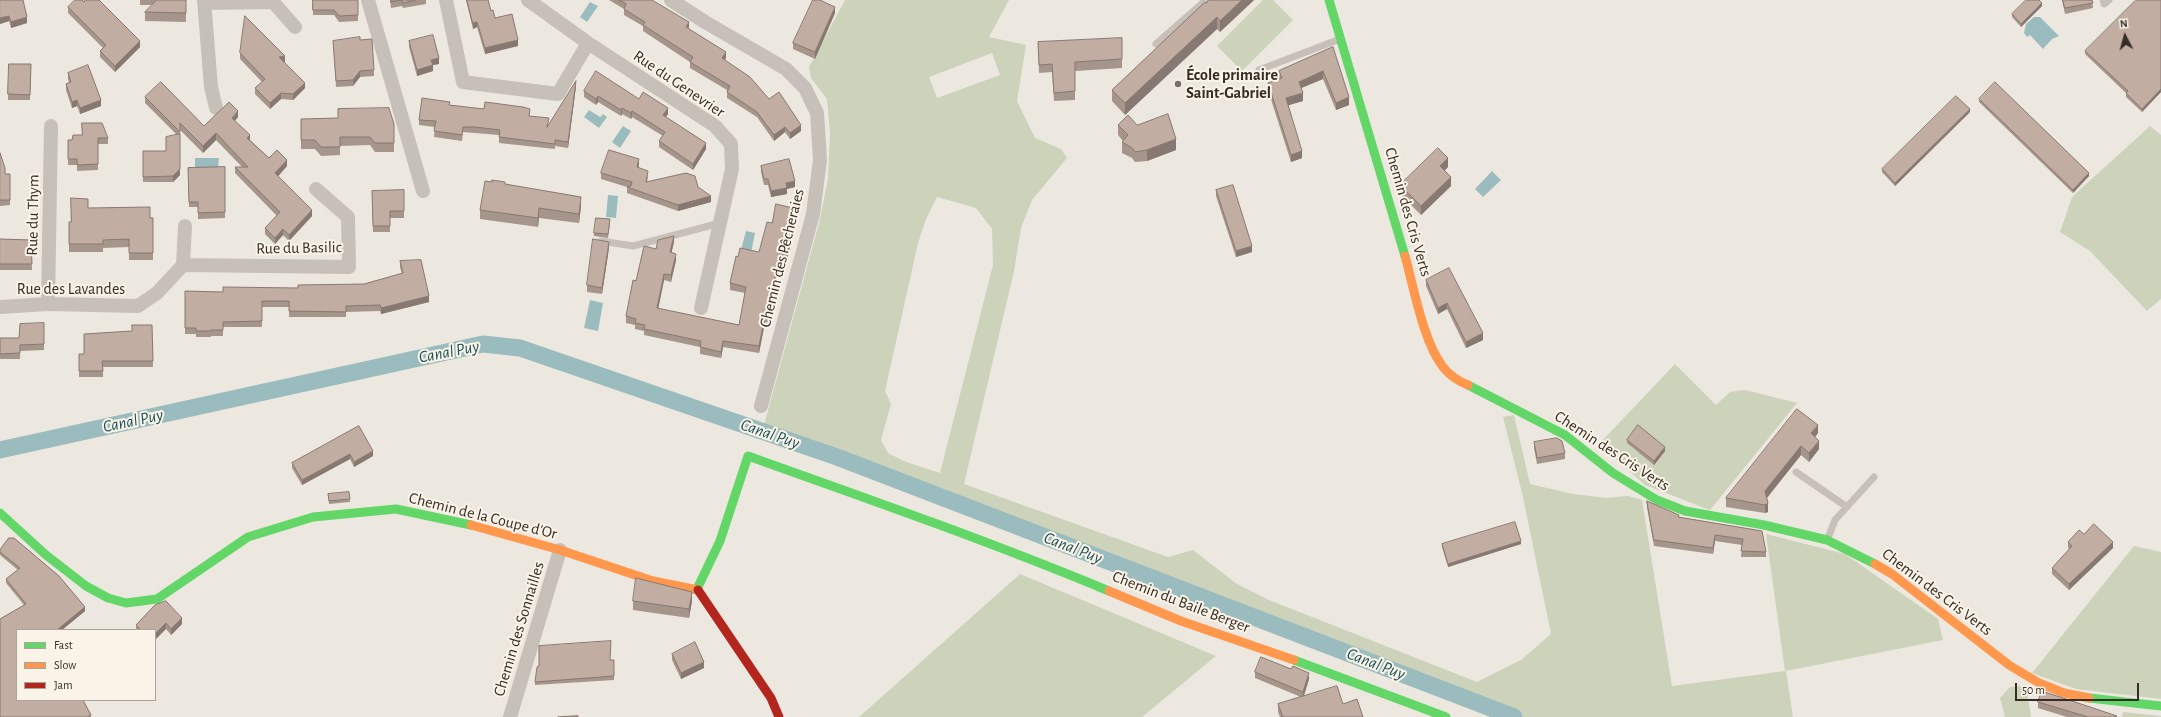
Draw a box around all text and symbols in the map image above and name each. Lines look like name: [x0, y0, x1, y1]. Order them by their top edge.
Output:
north arrow: [2105, 16, 2145, 56]
text: N: [2119, 18, 2128, 29]
street label: Rue du Genevrier: [630, 46, 728, 122]
place label: École primaire Saint-Gabriel: [1186, 65, 1278, 103]
marker: École primaire Saint-Gabriel: [1173, 79, 1183, 89]
street label: Chemin des Cris Verts: [1380, 145, 1436, 279]
street label: Rue du Thym: [23, 174, 43, 256]
street label: Chemin des Pêcheraies: [755, 187, 809, 329]
street label: Rue du Basilic: [256, 238, 342, 258]
street label: Rue des Lavandes: [17, 279, 125, 299]
water label: Canal Puy: [417, 336, 481, 368]
water label: Canal Puy: [101, 405, 165, 437]
street label: Chemin des Cris Verts: [1551, 407, 1673, 495]
water label: Canal Puy: [738, 414, 802, 454]
street label: Chemin de la Coupe d'Or: [407, 488, 559, 544]
water label: Canal Puy: [1041, 528, 1105, 568]
street label: Chemin des Cris Verts: [1878, 544, 1996, 640]
street label: Chemin des Sonnailles: [489, 559, 549, 699]
street label: Chemin du Baile Berger: [1109, 567, 1253, 637]
legend: [16, 629, 156, 701]
text: Fast: [54, 639, 73, 651]
water label: Canal Puy: [1344, 644, 1408, 684]
text: Slow: [54, 659, 76, 671]
scale bar: [2017, 675, 2141, 701]
text: Jam: [54, 679, 73, 691]
text: 50 m: [2022, 684, 2045, 696]

